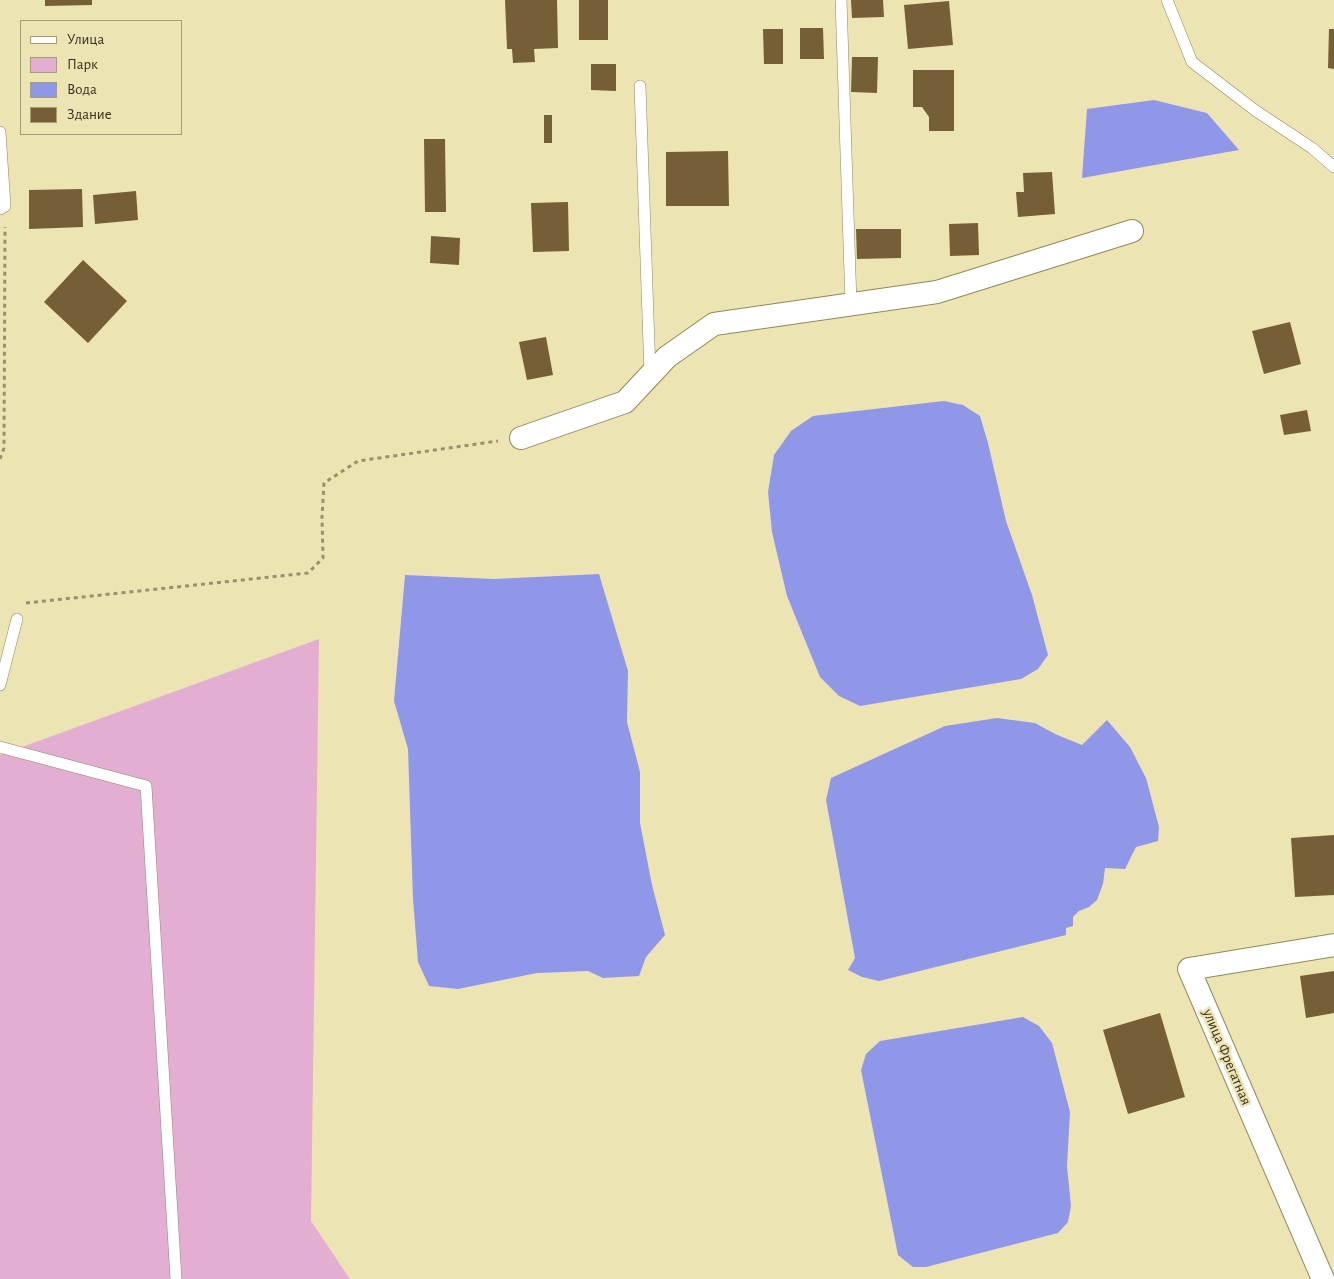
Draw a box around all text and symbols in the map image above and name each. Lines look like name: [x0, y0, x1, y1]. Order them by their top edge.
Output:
legend: [20, 20, 182, 135]
text: Улица: [67, 32, 104, 47]
text: Парк: [67, 57, 98, 72]
text: Вода: [67, 82, 97, 97]
text: Здание: [67, 107, 112, 122]
street label: улица Фрегатная: [1199, 1006, 1255, 1108]

